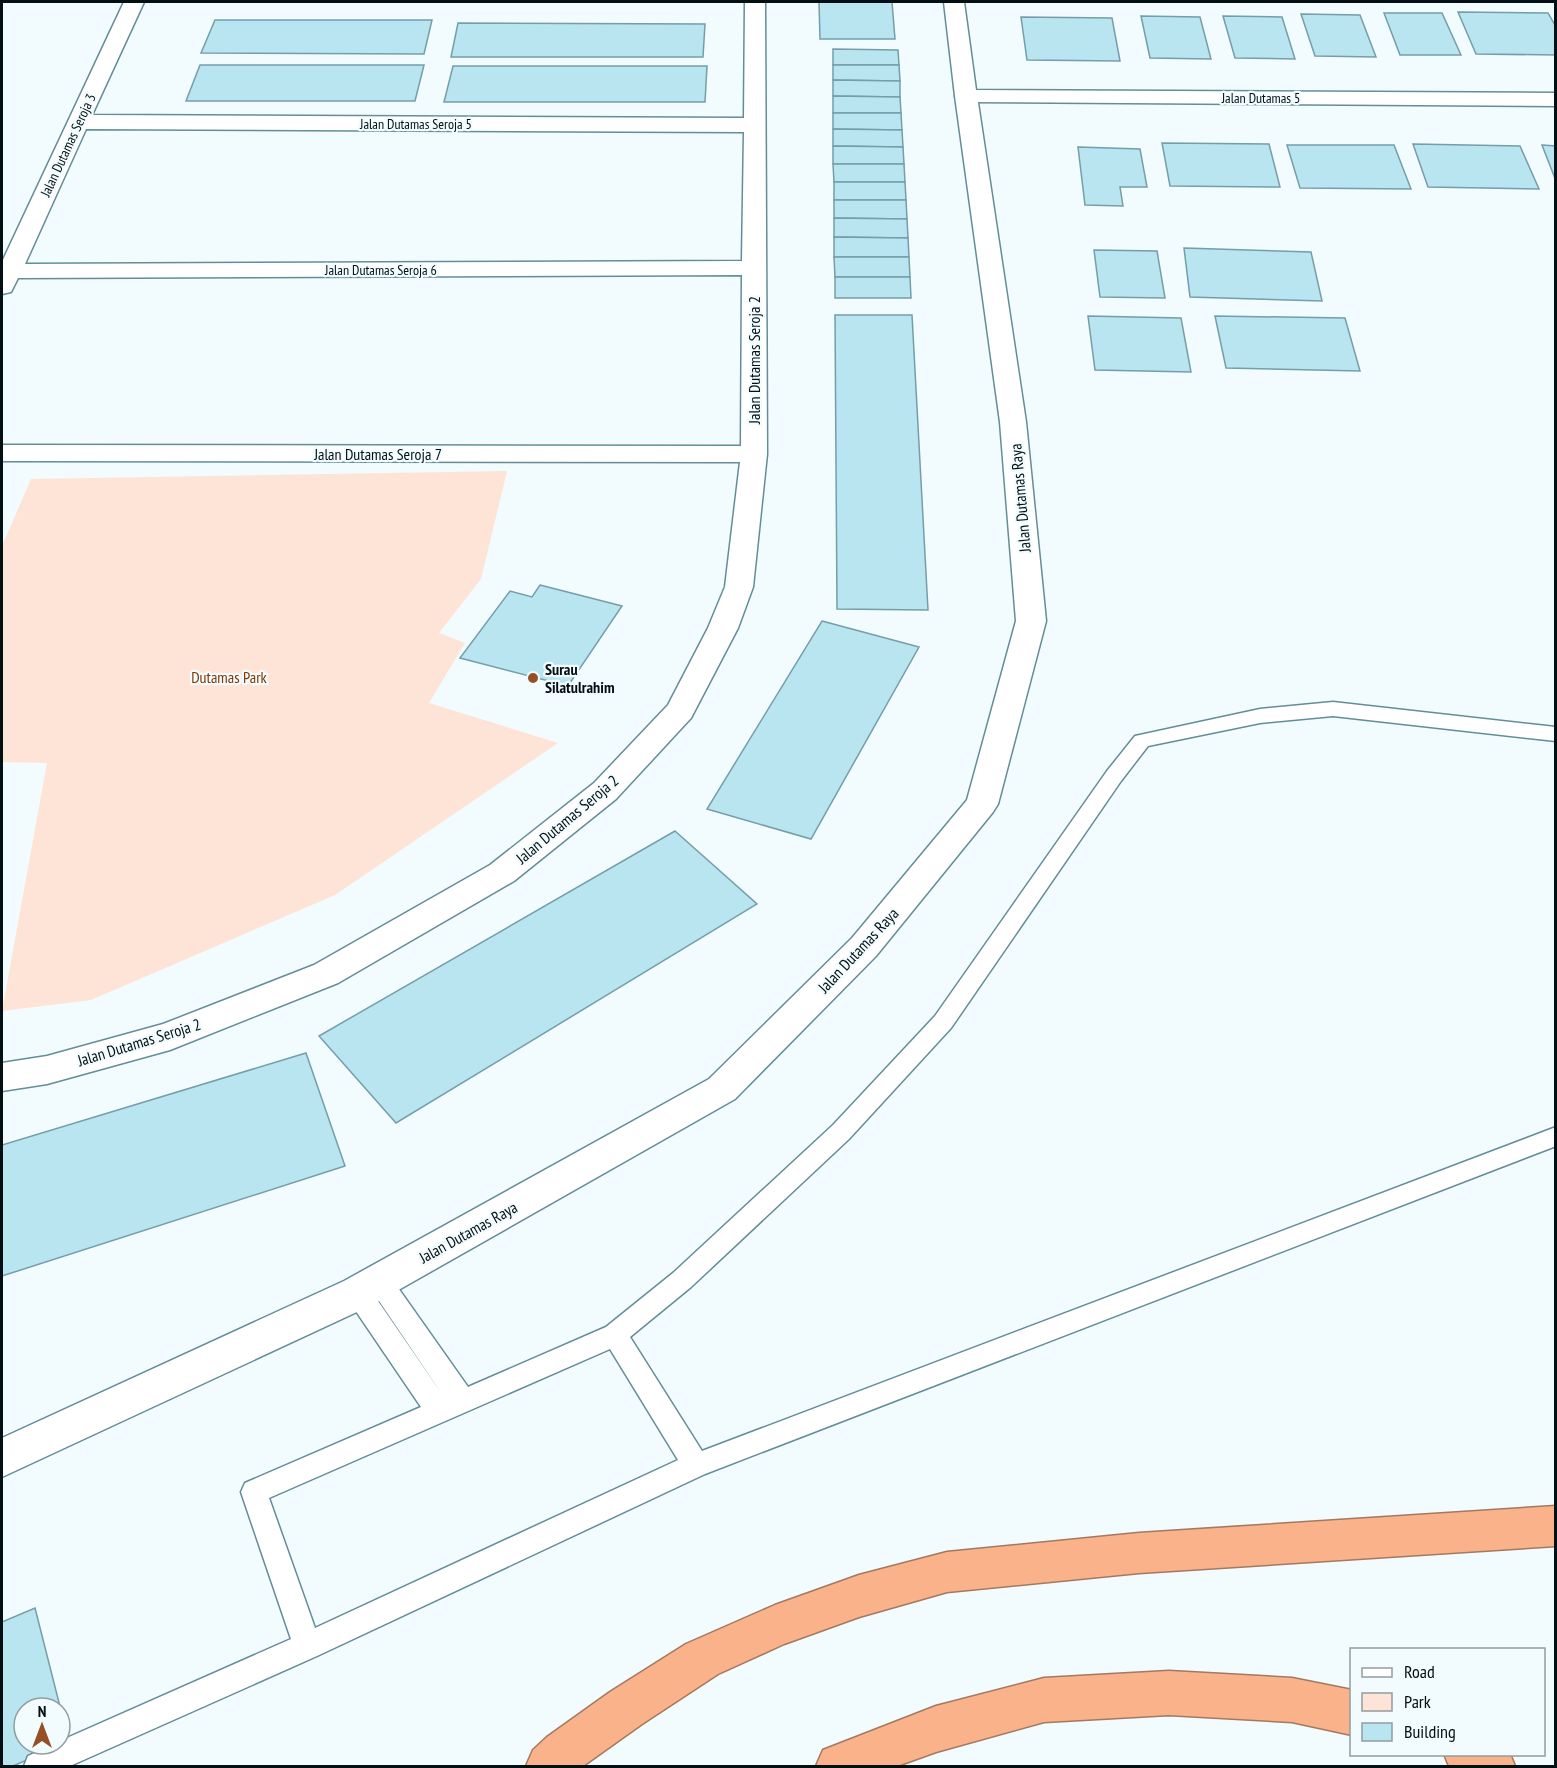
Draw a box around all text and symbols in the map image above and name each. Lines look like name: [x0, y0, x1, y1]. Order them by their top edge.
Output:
street label: Jalan Dutamas 5: [1221, 89, 1300, 107]
street label: Jalan Dutamas Seroja 3: [36, 91, 100, 200]
street label: Jalan Dutamas Seroja 5: [359, 115, 472, 133]
street label: Jalan Dutamas Seroja 6: [324, 261, 437, 279]
street label: Jalan Dutamas Seroja 2: [744, 296, 764, 425]
street label: Jalan Dutamas Raya: [1005, 443, 1035, 554]
street label: Jalan Dutamas Seroja 7: [313, 444, 442, 464]
place label: Surau Silatulrahim: [545, 659, 615, 697]
park label: Dutamas Park: [191, 667, 268, 687]
marker: Surau Silatulrahim: [526, 671, 540, 685]
street label: Jalan Dutamas Seroja 2: [511, 770, 622, 868]
street label: Jalan Dutamas Raya: [813, 903, 903, 997]
street label: Jalan Dutamas Seroja 2: [74, 1014, 203, 1071]
street label: Jalan Dutamas Raya: [415, 1197, 521, 1268]
legend: [1350, 1648, 1545, 1756]
text: Road: [1404, 1660, 1435, 1683]
text: Park: [1404, 1690, 1431, 1713]
north arrow: [12, 1696, 72, 1756]
text: N: [38, 1701, 46, 1721]
text: Building: [1404, 1720, 1456, 1743]

